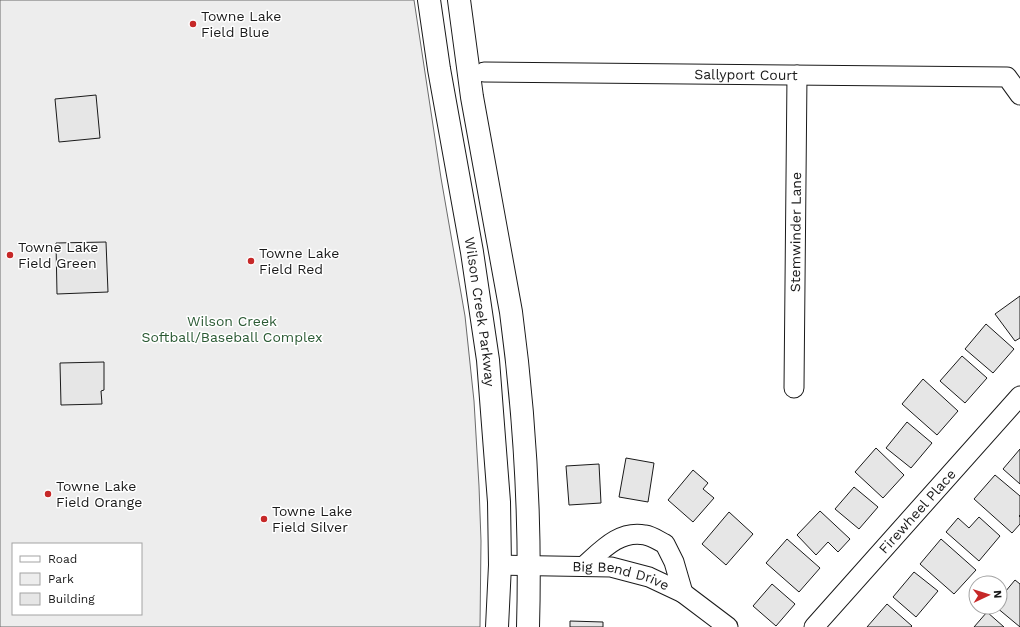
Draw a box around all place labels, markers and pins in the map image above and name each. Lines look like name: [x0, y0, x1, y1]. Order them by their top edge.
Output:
place label: Towne Lake Field Blue: [201, 8, 281, 40]
marker: Towne Lake Field Blue: [188, 19, 198, 29]
place label: Towne Lake Field Green: [18, 239, 98, 271]
place label: Towne Lake Field Red: [259, 245, 339, 277]
marker: Towne Lake Field Green: [5, 250, 15, 260]
marker: Towne Lake Field Red: [246, 256, 256, 266]
place label: Towne Lake Field Orange: [56, 478, 142, 510]
marker: Towne Lake Field Orange: [43, 489, 53, 499]
place label: Towne Lake Field Silver: [272, 503, 352, 535]
marker: Towne Lake Field Silver: [259, 514, 269, 524]

